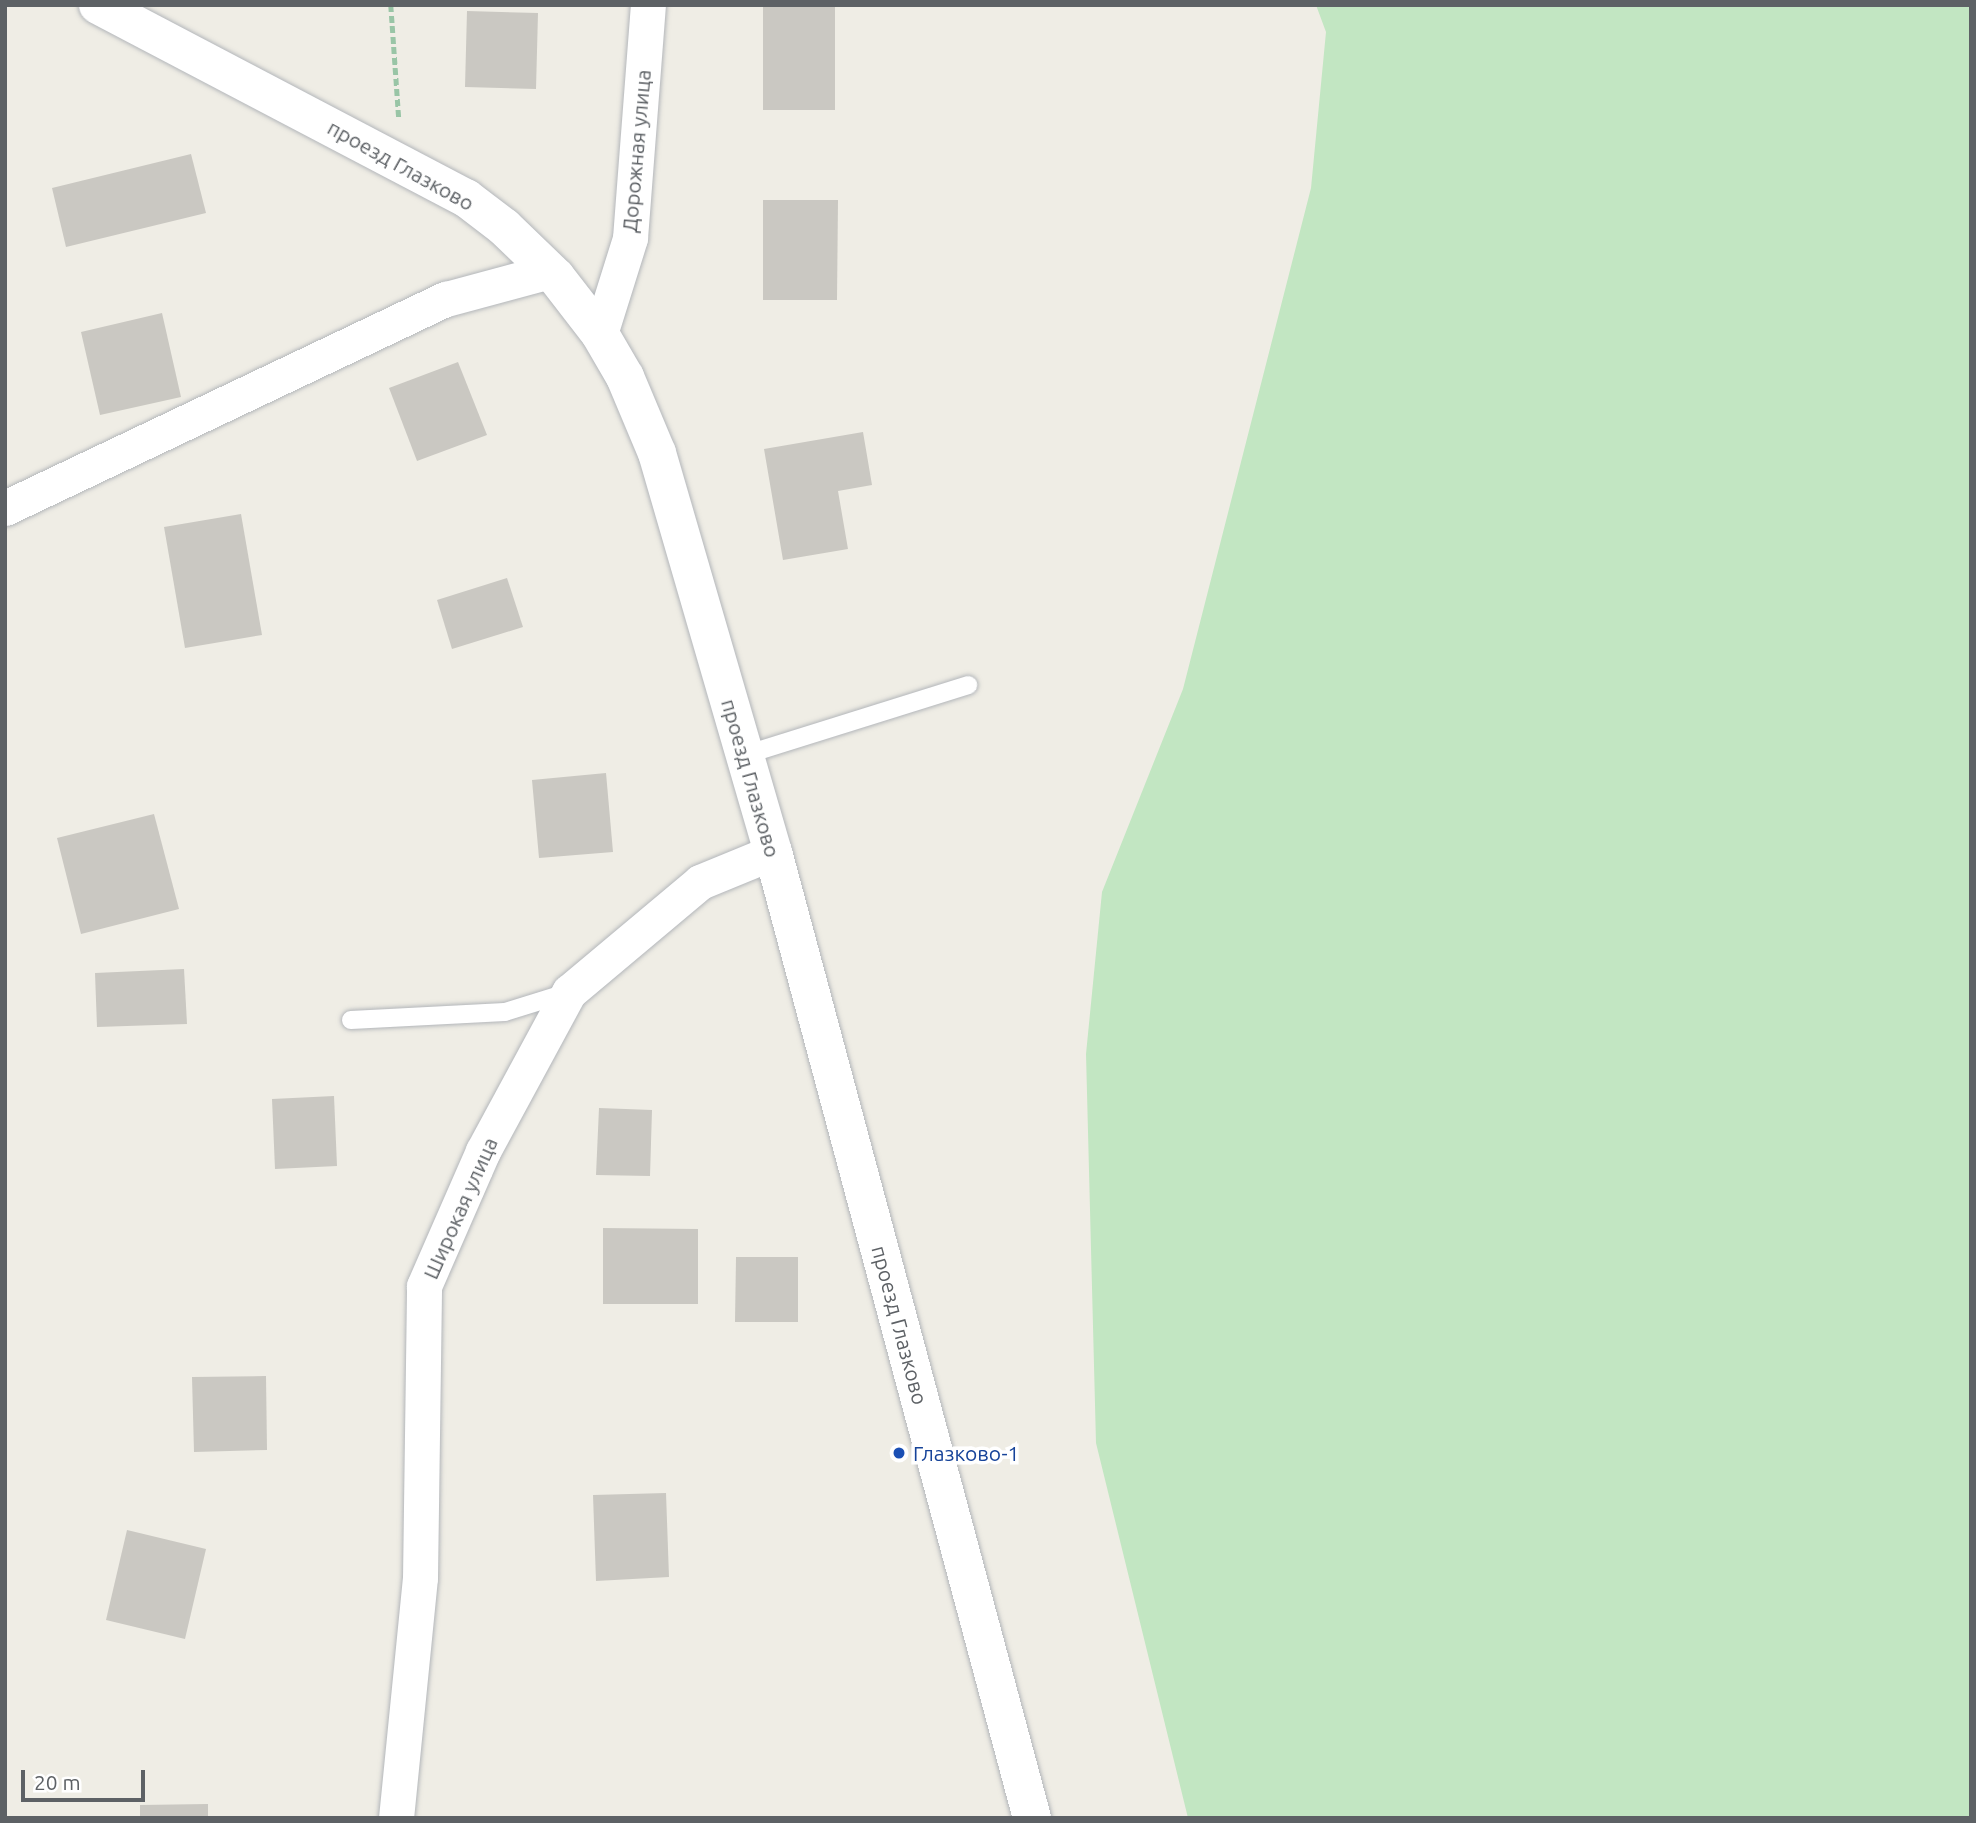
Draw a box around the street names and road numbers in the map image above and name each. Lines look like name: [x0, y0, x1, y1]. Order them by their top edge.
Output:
street label: Дорожная улица: [616, 68, 656, 234]
street label: проезд Глазково: [323, 114, 479, 216]
street label: проезд Глазково: [716, 696, 786, 860]
street label: Широкая улица: [417, 1133, 503, 1283]
street label: проезд Глазково: [867, 1243, 933, 1407]

